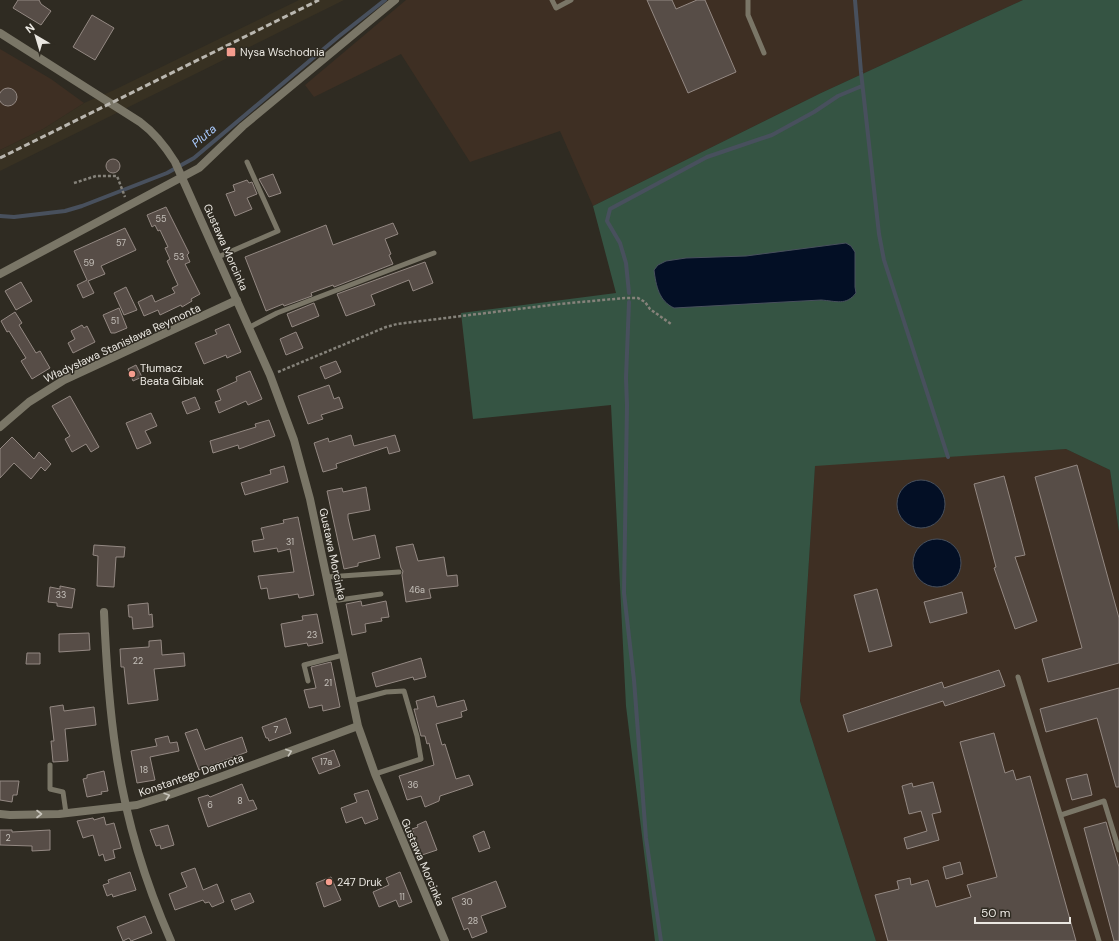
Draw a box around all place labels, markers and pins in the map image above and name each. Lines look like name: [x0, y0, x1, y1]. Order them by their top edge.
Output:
place label: Nysa Wschodnia: [240, 45, 325, 59]
marker: Nysa Wschodnia: [225, 46, 237, 58]
place label: Tłumacz Beata Giblak: [140, 361, 204, 388]
marker: Tłumacz Beata Giblak: [127, 369, 137, 379]
place label: 247 Druk: [337, 875, 383, 889]
marker: 247 Druk: [324, 877, 334, 887]

